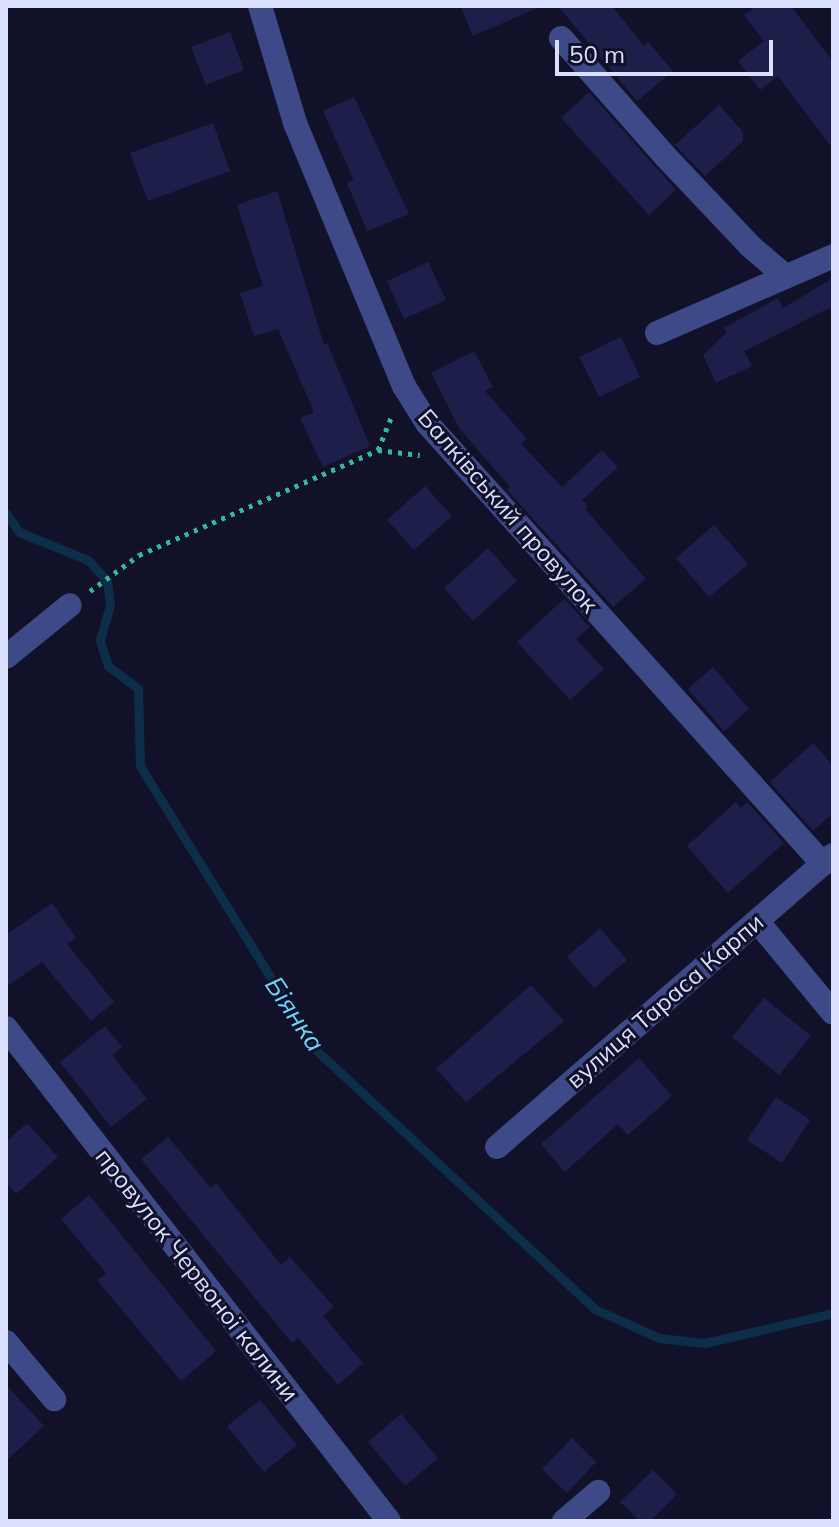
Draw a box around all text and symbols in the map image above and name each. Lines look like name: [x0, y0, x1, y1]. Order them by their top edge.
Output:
scale bar: [559, 24, 777, 74]
text: 50 m: [569, 39, 625, 69]
street label: Балківський провулок: [412, 404, 604, 618]
street label: вулиця Тараса Карпи: [561, 908, 769, 1094]
water label: Біянка: [259, 971, 331, 1057]
street label: провулок Червоної калини: [89, 1143, 305, 1407]

